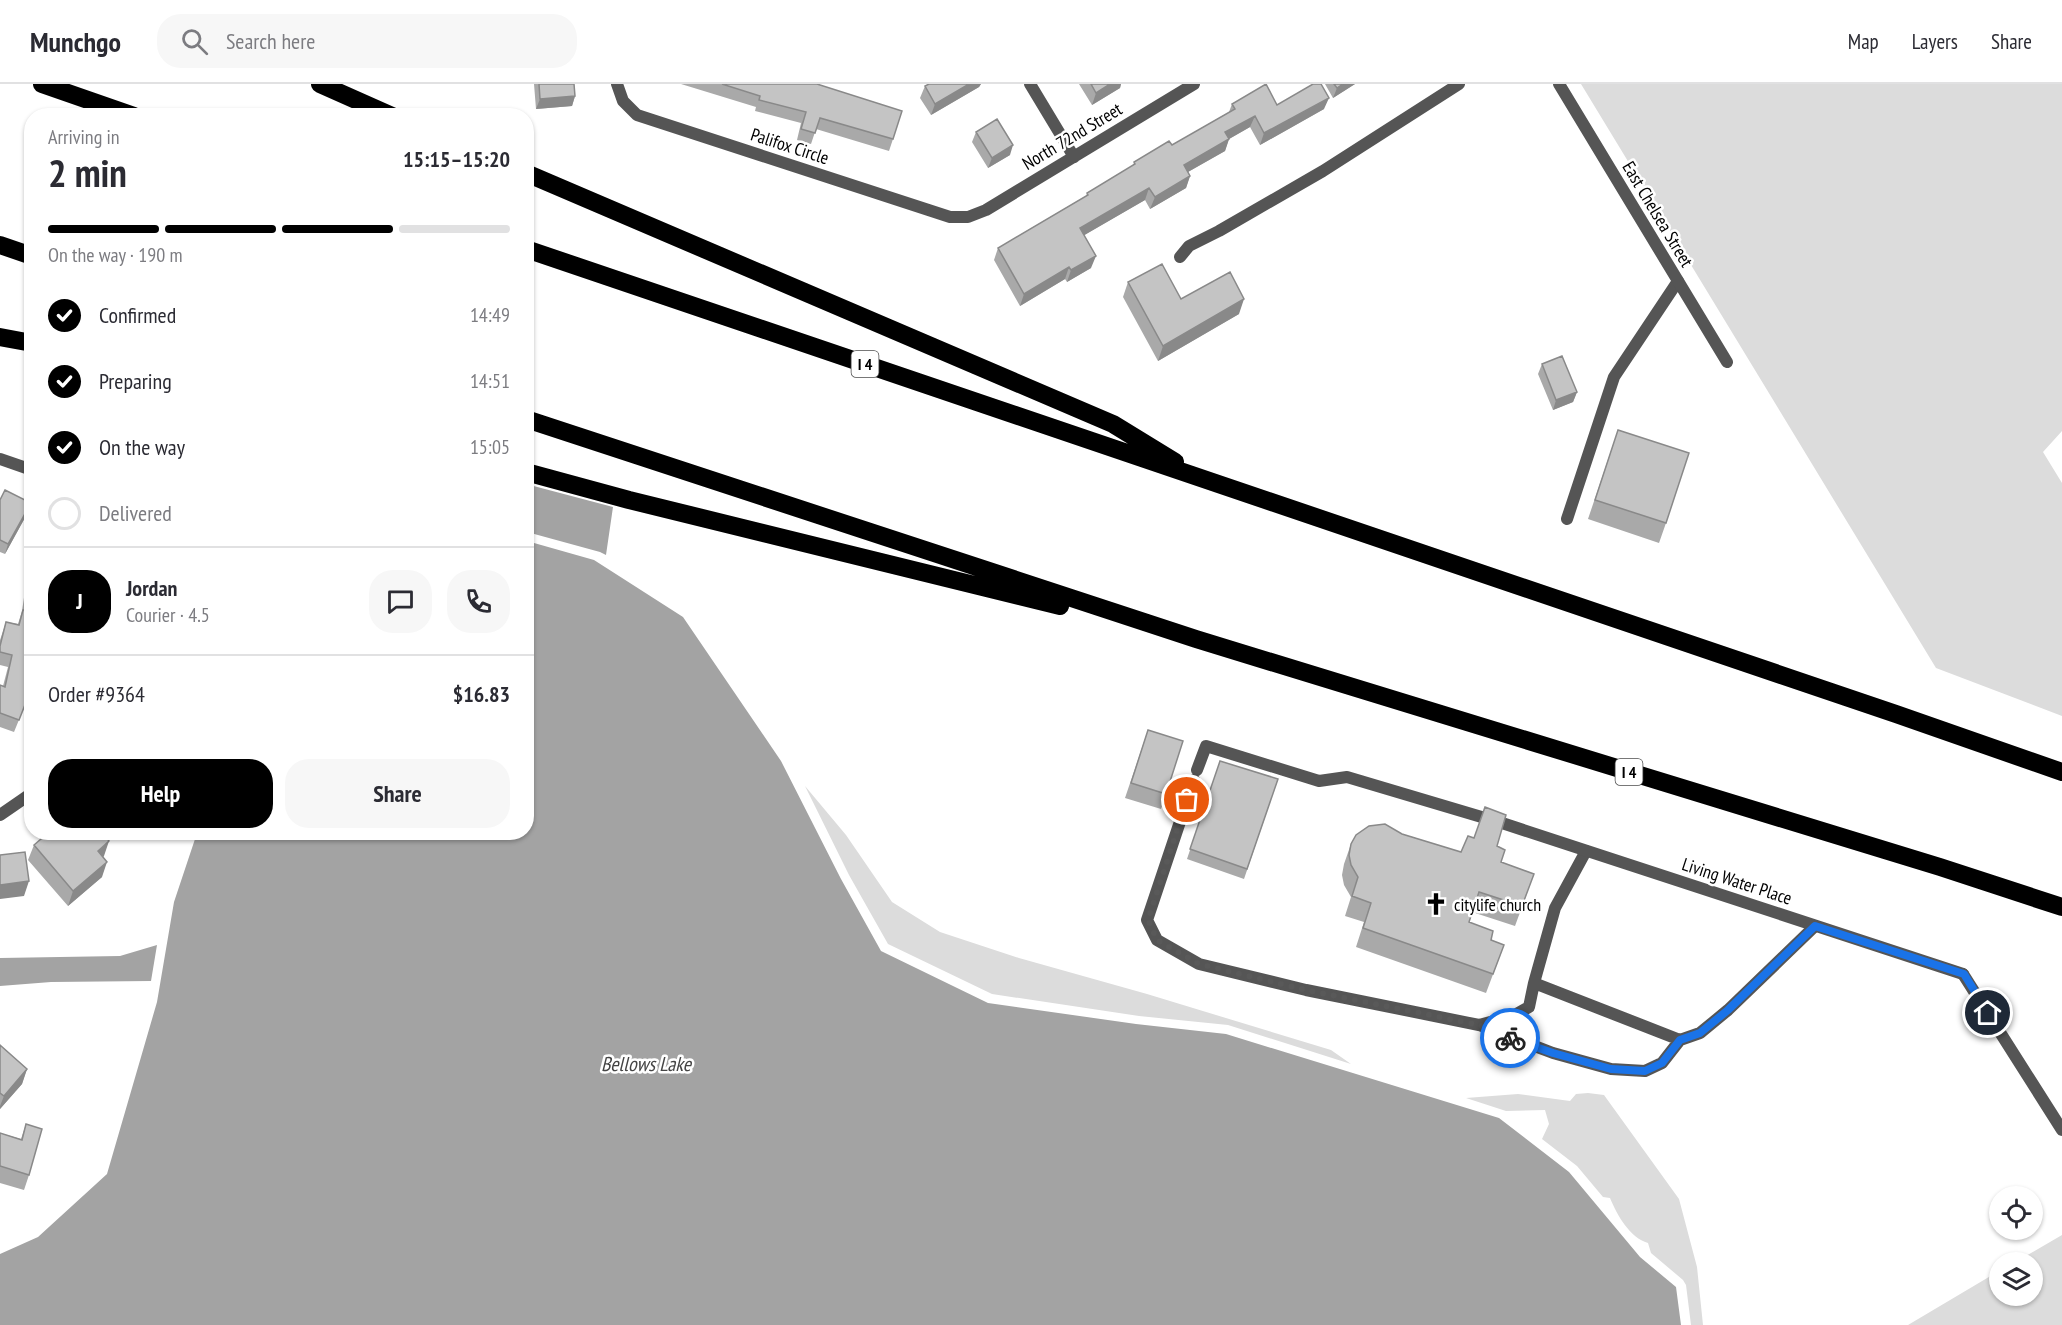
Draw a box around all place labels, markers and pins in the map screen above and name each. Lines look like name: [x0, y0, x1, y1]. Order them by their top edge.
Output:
pin: [1161, 774, 1212, 825]
church icon: citylife church: [1423, 891, 1449, 917]
place label: citylife church: [1454, 893, 1541, 916]
pin: [1962, 987, 2013, 1038]

